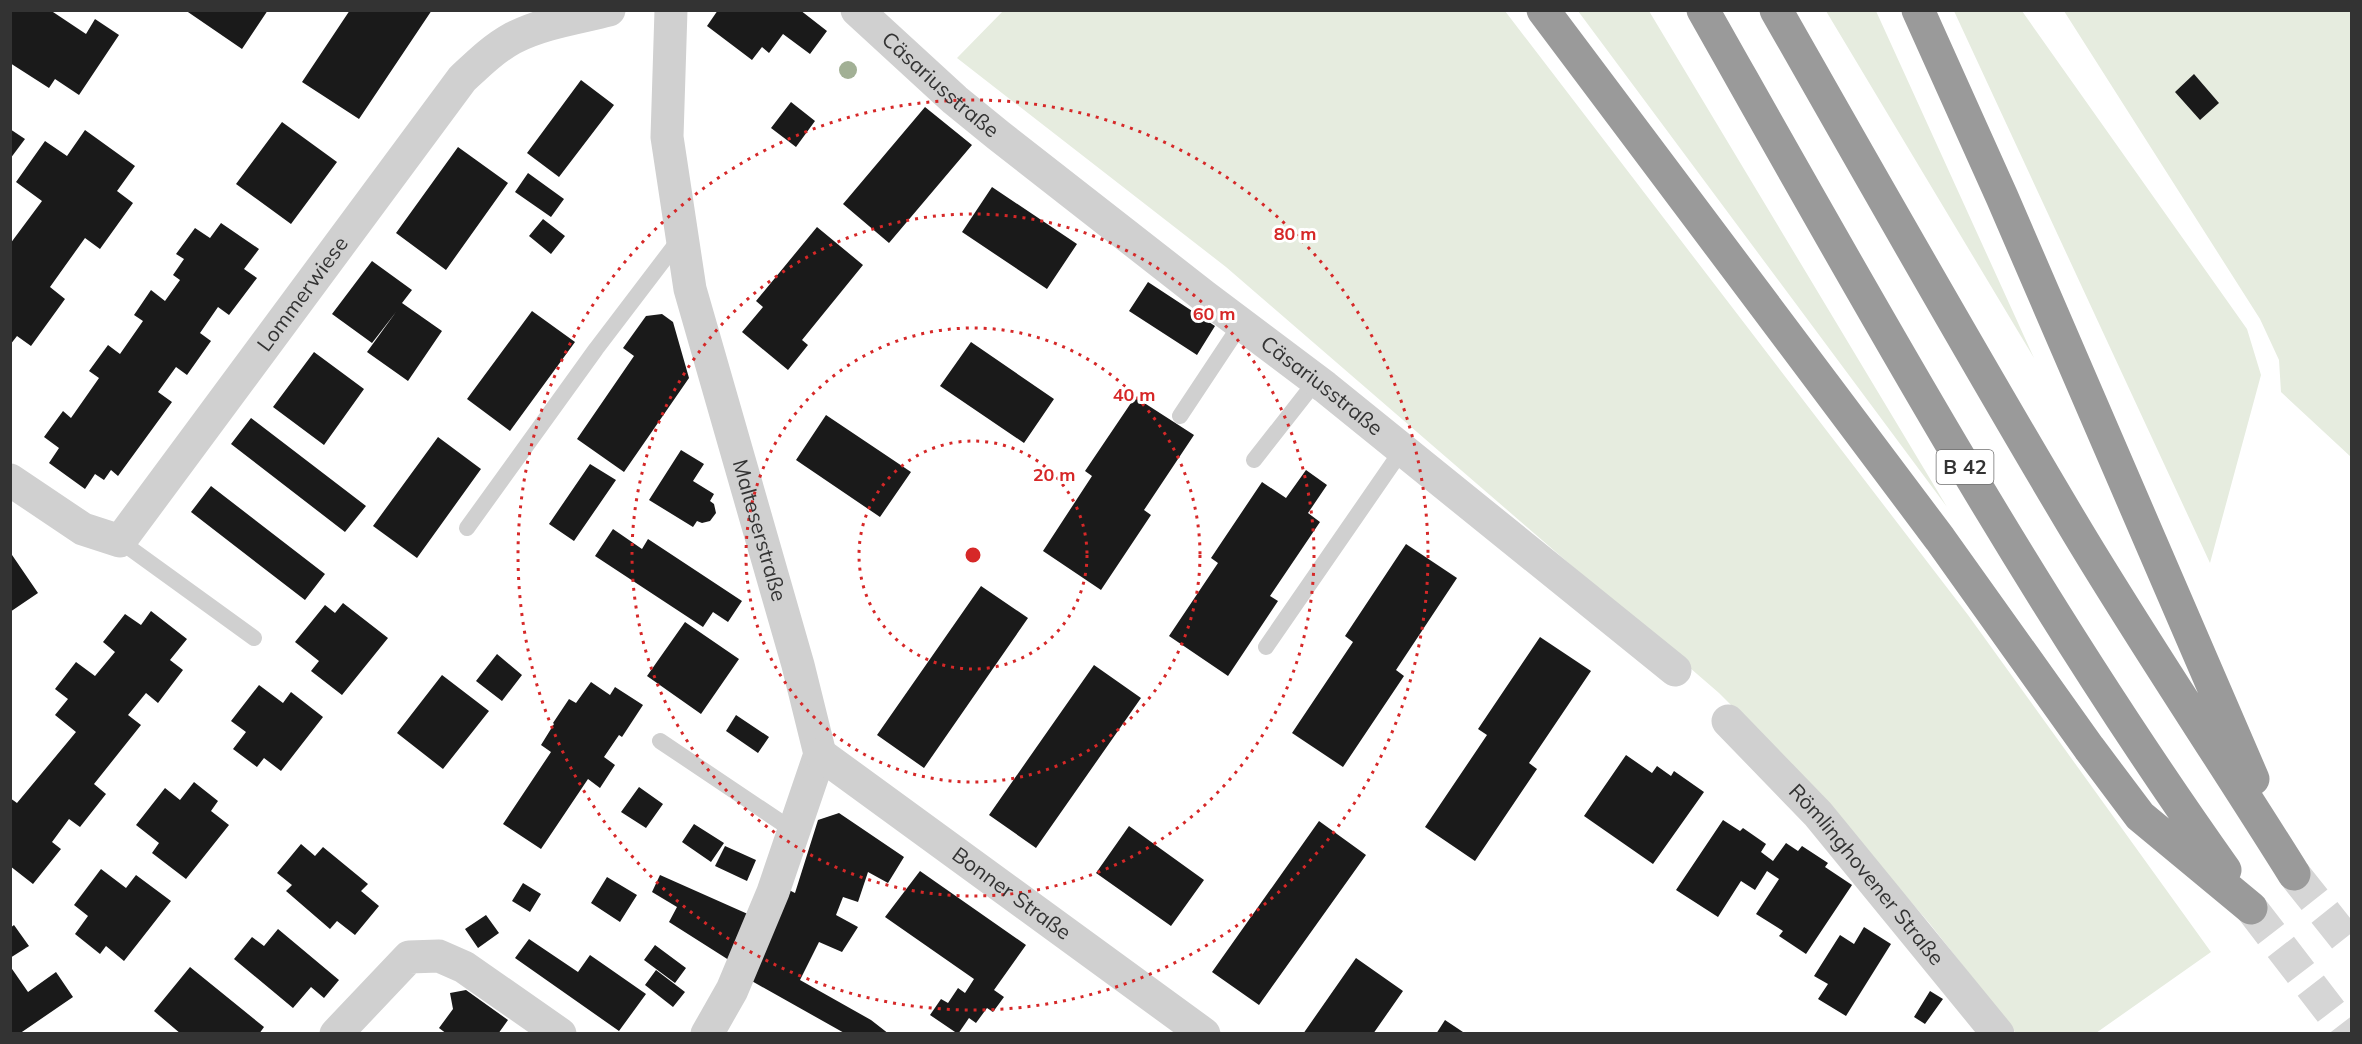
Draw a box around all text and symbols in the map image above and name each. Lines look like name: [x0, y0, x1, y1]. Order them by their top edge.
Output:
street label: Cäsariusstraße: [877, 25, 1005, 143]
text: 80 m: [1274, 222, 1316, 245]
street label: Lommerwiese: [251, 231, 353, 356]
text: 60 m: [1193, 302, 1235, 325]
street label: Cäsariusstraße: [1256, 329, 1389, 441]
text: 40 m: [1113, 383, 1155, 406]
road number: B 42: [1936, 450, 1994, 484]
street label: Malteserstraße: [728, 456, 793, 604]
text: 20 m: [1033, 463, 1075, 486]
centre of rings: [963, 545, 983, 565]
street label: Römlinghovener Straße: [1784, 778, 1950, 970]
street label: Bonner Straße: [948, 841, 1077, 945]

